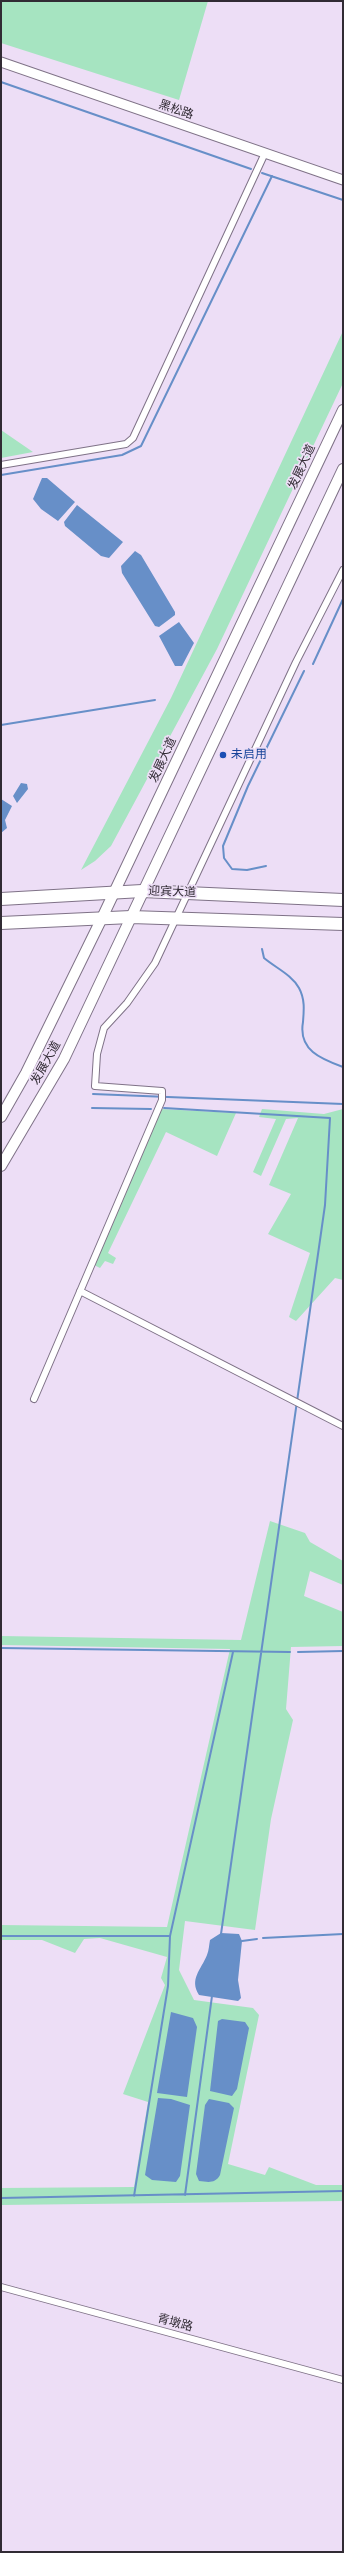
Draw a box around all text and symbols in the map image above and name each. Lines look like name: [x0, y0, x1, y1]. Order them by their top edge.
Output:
street label: 黑松路: [157, 97, 195, 123]
street label: 发展大道: [285, 442, 319, 492]
street label: 发展大道: [146, 735, 180, 785]
place label: 未启用: [231, 748, 267, 762]
marker: 未启用: [218, 750, 228, 760]
street label: 迎宾大道: [148, 884, 196, 900]
street label: 发展大道: [28, 1039, 64, 1087]
street label: 青墩路: [156, 2311, 194, 2335]

